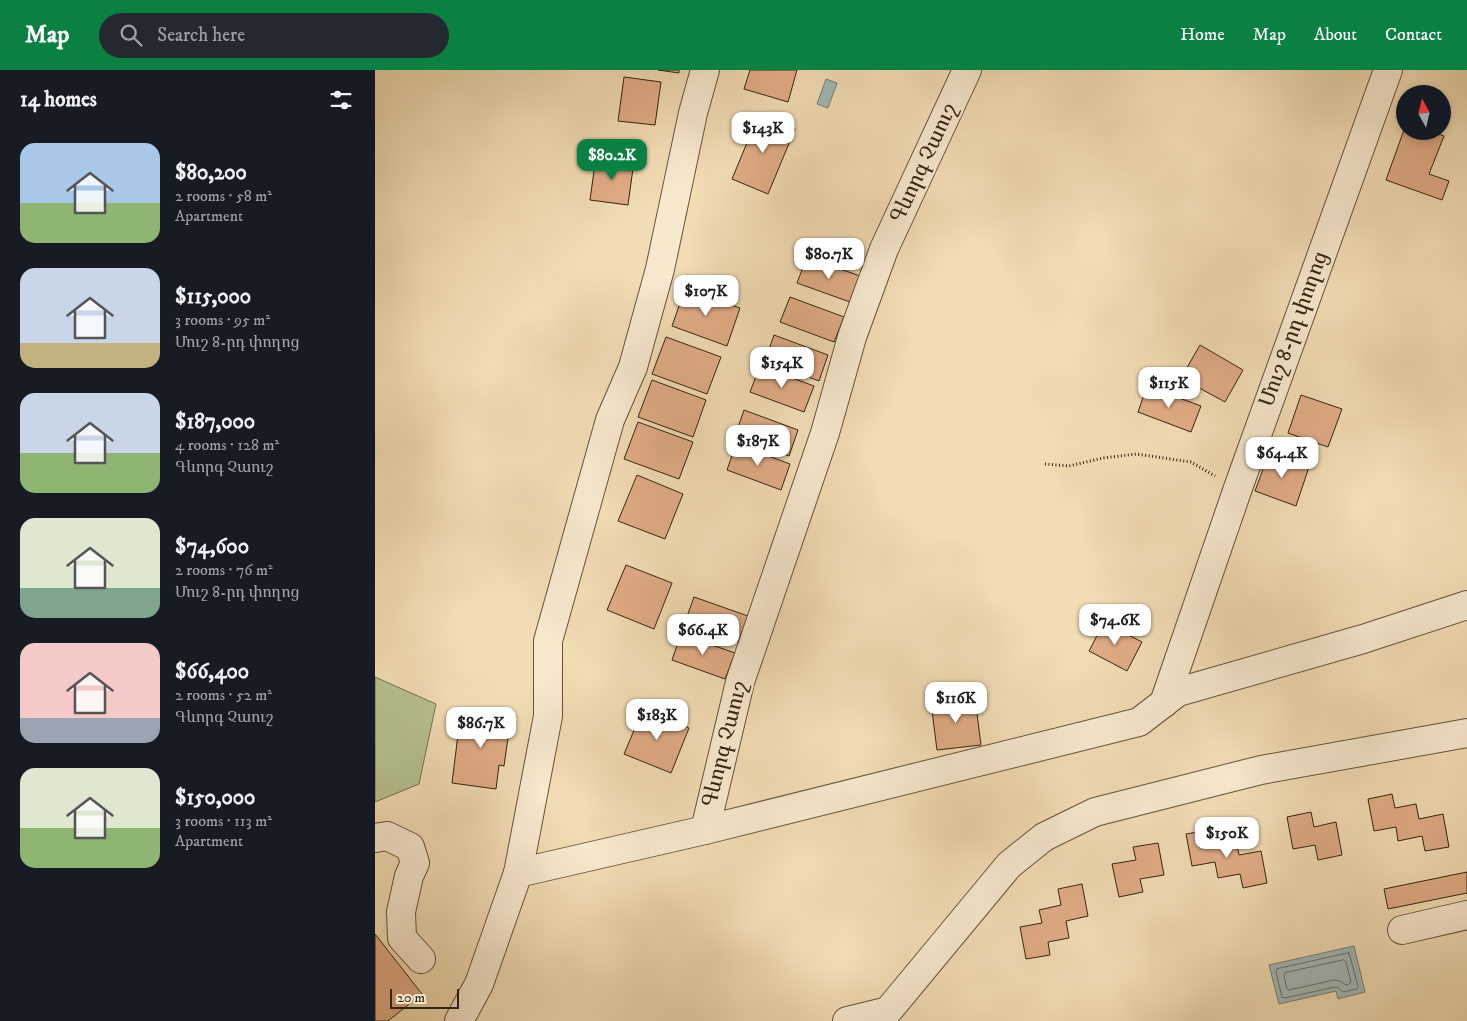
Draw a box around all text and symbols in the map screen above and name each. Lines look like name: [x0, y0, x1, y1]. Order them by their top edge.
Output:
search box: [99, 13, 449, 58]
text: Map: [25, 20, 69, 50]
icon: search: [117, 21, 145, 49]
text: Search here: [157, 24, 245, 47]
text: Home: [1180, 24, 1225, 46]
text: Map: [1253, 24, 1286, 46]
text: About: [1314, 24, 1357, 46]
text: Contact: [1385, 24, 1442, 46]
north arrow: [1396, 85, 1451, 140]
map controls: [1396, 85, 1451, 140]
icon: filters: [327, 86, 355, 114]
text: 14 homes: [20, 87, 97, 113]
street label: Գևորգ Չաուշ: [885, 99, 963, 227]
pin: $143K: [728, 112, 798, 154]
text: $143K: [742, 118, 784, 138]
pin: $80.2K: [571, 138, 653, 181]
text: $80.2K: [588, 145, 636, 165]
text: $80,200: [175, 160, 247, 186]
icon: home: [60, 163, 120, 223]
text: 2 rooms · 58 m²: [175, 186, 272, 206]
text: Apartment: [175, 206, 243, 226]
pin: $80.7K: [788, 238, 870, 280]
text: $80.7K: [805, 244, 853, 264]
street label: Մուշ 8-րդ փողոց: [1254, 248, 1334, 410]
pin: $107K: [671, 274, 741, 317]
text: $107K: [685, 281, 727, 301]
text: $115,000: [175, 284, 251, 310]
icon: home: [60, 288, 120, 348]
text: 3 rooms · 95 m²: [175, 310, 270, 330]
text: Մուշ 8-րդ փողոց: [175, 332, 299, 352]
pin: $154K: [747, 346, 817, 389]
text: $154K: [761, 353, 803, 373]
pin: $115K: [1134, 366, 1204, 409]
text: $115K: [1149, 373, 1189, 393]
text: $187,000: [175, 409, 255, 435]
icon: home: [60, 413, 120, 473]
pin: $187K: [723, 424, 793, 467]
text: $187K: [737, 431, 779, 451]
text: 4 rooms · 128 m²: [175, 435, 279, 455]
pin: $64.4K: [1241, 436, 1323, 479]
text: $64.4K: [1256, 443, 1308, 463]
text: Գևորգ Չաուշ: [175, 457, 274, 477]
text: $74,600: [175, 534, 249, 560]
icon: home: [60, 538, 120, 598]
text: 2 rooms · 76 m²: [175, 560, 273, 580]
text: Մուշ 8-րդ փողոց: [175, 582, 299, 602]
pin: $74.6K: [1074, 604, 1156, 646]
text: $74.6K: [1090, 610, 1140, 630]
pin: $66.4K: [662, 614, 744, 656]
text: $66.4K: [678, 620, 728, 640]
text: $66,400: [175, 659, 249, 685]
icon: home: [60, 663, 120, 723]
street label: Գևորգ Չաուշ: [697, 678, 753, 810]
pin: $116K: [921, 682, 991, 724]
text: 2 rooms · 52 m²: [175, 685, 272, 705]
text: $116K: [936, 688, 976, 708]
pin: $183K: [622, 698, 692, 741]
text: $183K: [637, 705, 677, 725]
pin: $86.7K: [440, 706, 522, 749]
text: Գևորգ Չաուշ: [175, 707, 274, 727]
text: $86.7K: [457, 713, 505, 733]
text: $150,000: [175, 785, 255, 811]
icon: home: [60, 788, 120, 848]
text: 3 rooms · 113 m²: [175, 811, 272, 831]
pin: $150K: [1192, 816, 1262, 859]
text: $150K: [1206, 823, 1248, 843]
text: Apartment: [175, 831, 243, 851]
scale bar: [390, 986, 459, 1009]
text: 20 m: [397, 989, 425, 1007]

